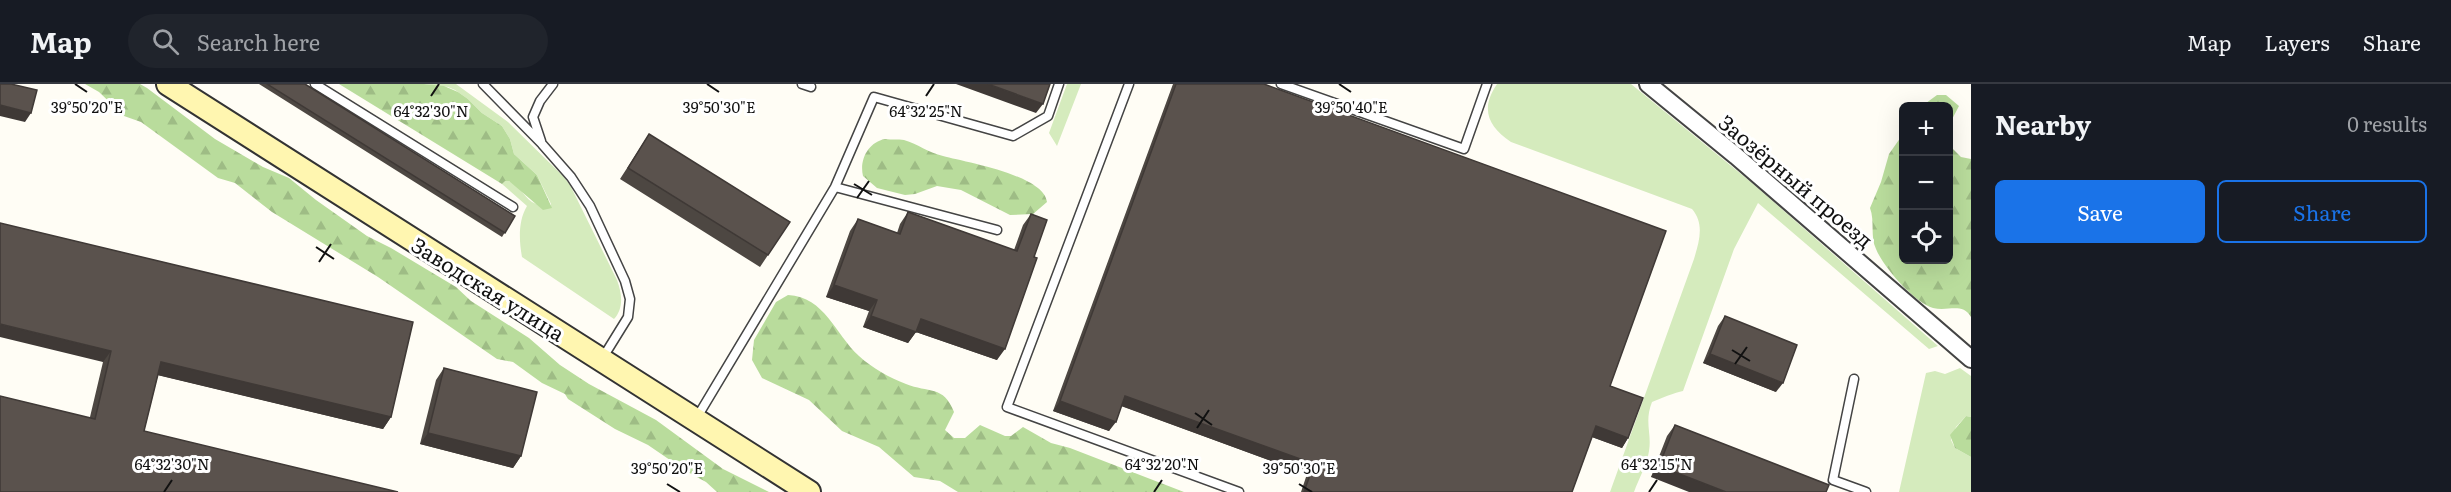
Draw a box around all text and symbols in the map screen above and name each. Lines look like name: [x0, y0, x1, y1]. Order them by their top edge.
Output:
search box: [128, 14, 548, 68]
text: Map: [30, 20, 92, 62]
icon: search: [149, 25, 182, 58]
text: Search here: [197, 25, 320, 58]
text: Map: [2187, 26, 2232, 57]
text: Layers: [2265, 26, 2330, 57]
text: Share: [2363, 26, 2421, 57]
text: 39°50'20"E: [51, 95, 123, 118]
text: 39°50'30"E: [683, 95, 755, 118]
text: 39°50'40"E: [1314, 95, 1388, 118]
text: 64°32'30"N: [394, 99, 468, 122]
text: 64°32'25"N: [889, 99, 963, 122]
map controls: [1899, 102, 1953, 264]
button: +: [1899, 102, 1953, 156]
text: Nearby: [1995, 104, 2091, 143]
street label: Заозёрный проезд: [1713, 106, 1881, 254]
text: 0 results: [2347, 108, 2427, 138]
button: −: [1899, 156, 1953, 210]
button: Save: [1995, 180, 2205, 243]
button: Share: [2217, 180, 2427, 243]
button: locate: [1899, 210, 1953, 264]
street label: Заводская улица: [406, 228, 572, 348]
text: 64°32'30"N: [135, 452, 209, 475]
text: 64°32'20"N: [1125, 452, 1199, 475]
text: 64°32'15"N: [1621, 452, 1693, 475]
text: 39°50'20"E: [631, 456, 703, 479]
text: 39°50'30"E: [1263, 456, 1335, 479]

